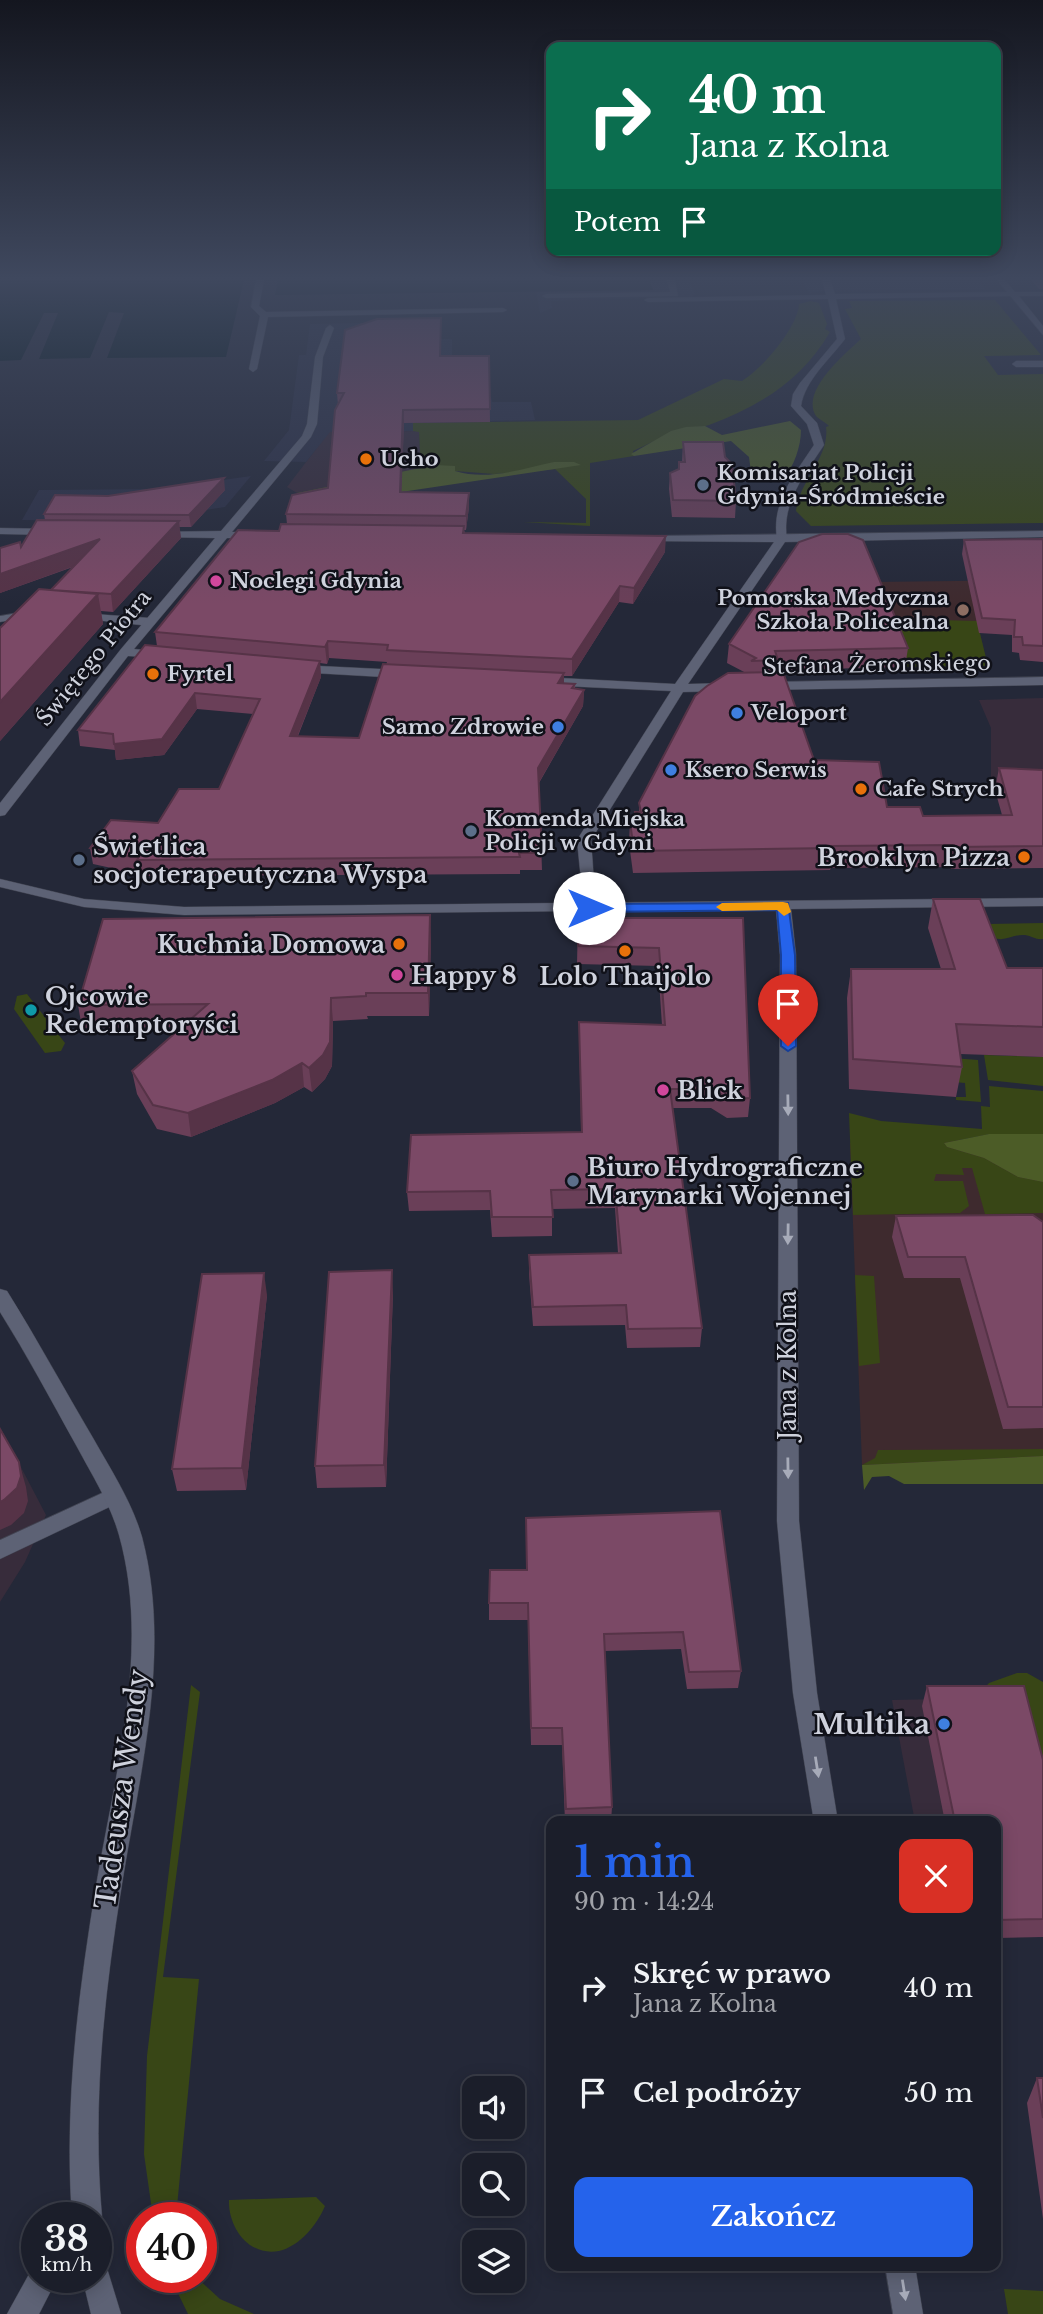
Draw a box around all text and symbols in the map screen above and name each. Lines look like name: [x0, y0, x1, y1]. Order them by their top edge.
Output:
text: 40 m: [689, 65, 826, 126]
icon: right: [574, 70, 665, 161]
text: Jana z Kolna: [689, 126, 889, 166]
icon: arrive: [675, 203, 713, 241]
text: Potem: [574, 206, 661, 238]
place label: Ucho: [380, 446, 439, 472]
marker: Ucho: [358, 451, 374, 467]
place label: Komisariat Policji Gdynia-Śródmieście: [717, 460, 945, 510]
marker: Komisariat Policji Gdynia-Śródmieście: [695, 477, 711, 493]
place label: Noclegi Gdynia: [230, 568, 402, 594]
marker: Noclegi Gdynia: [208, 573, 224, 589]
street label: Świętego Piotra: [31, 584, 157, 731]
place label: Pomorska Medyczna Szkoła Policealna: [717, 585, 949, 635]
marker: Pomorska Medyczna Szkoła Policealna: [955, 602, 971, 618]
street label: Stefana Żeromskiego: [763, 650, 991, 680]
place label: Fyrtel: [167, 661, 234, 687]
marker: Fyrtel: [145, 666, 161, 682]
place label: Veloport: [750, 700, 847, 726]
marker: Veloport: [729, 705, 745, 721]
place label: Samo Zdrowie: [382, 714, 544, 740]
marker: Samo Zdrowie: [550, 719, 566, 735]
place label: Ksero Serwis: [685, 757, 827, 783]
marker: Ksero Serwis: [663, 762, 679, 778]
place label: Cafe Strych: [875, 776, 1004, 802]
marker: Cafe Strych: [853, 781, 869, 797]
place label: Komenda Miejska Policji w Gdyni: [485, 806, 685, 856]
marker: Komenda Miejska Policji w Gdyni: [463, 823, 479, 839]
place label: Świetlica socjoterapeutyczna Wyspa: [93, 831, 427, 889]
place label: Brooklyn Pizza: [817, 843, 1010, 872]
marker: Brooklyn Pizza: [1016, 849, 1032, 865]
marker: Świetlica socjoterapeutyczna Wyspa: [71, 852, 87, 868]
position arrow: [552, 871, 626, 945]
place label: Kuchnia Domowa: [157, 930, 385, 959]
marker: Kuchnia Domowa: [391, 936, 407, 952]
marker: Lolo Thaijolo: [617, 943, 633, 959]
place label: Happy 8: [411, 961, 517, 990]
place label: Lolo Thaijolo: [539, 962, 711, 991]
marker: Happy 8: [389, 967, 405, 983]
pin: [758, 974, 818, 1046]
place label: Ojcowie Redemptoryści: [45, 982, 238, 1039]
icon: arrive: [769, 985, 807, 1023]
marker: Ojcowie Redemptoryści: [23, 1002, 39, 1018]
place label: Blick: [677, 1076, 744, 1105]
marker: Blick: [655, 1082, 671, 1098]
one-way arrow: [783, 1095, 794, 1117]
place label: Biuro Hydrograficzne Marynarki Wojennej: [587, 1153, 863, 1210]
marker: Biuro Hydrograficzne Marynarki Wojennej: [565, 1173, 581, 1189]
one-way arrow: [782, 1223, 794, 1245]
street label: Jana z Kolna: [773, 1289, 802, 1443]
one-way arrow: [782, 1457, 793, 1479]
street label: Tadeusza Wendy: [88, 1667, 156, 1911]
place label: Multika: [813, 1707, 930, 1742]
marker: Multika: [936, 1716, 952, 1732]
one-way arrow: [812, 1756, 823, 1778]
text: 1 min: [574, 1836, 695, 1888]
button: close: [899, 1839, 973, 1913]
text: 90 m · 14:24: [574, 1888, 714, 1916]
text: Skręć w prawo: [633, 1958, 831, 1990]
icon: right: [574, 1969, 612, 2007]
text: 40 m: [904, 1972, 973, 2004]
text: Jana z Kolna: [633, 1990, 777, 2018]
icon: arrive: [574, 2074, 612, 2112]
map controls: [462, 2076, 525, 2293]
button: sound: [462, 2076, 525, 2139]
text: Cel podróży: [633, 2077, 801, 2109]
text: 50 m: [904, 2077, 973, 2109]
button: search: [462, 2153, 525, 2216]
button: Zakończ: [574, 2177, 973, 2257]
speed limit sign: 40: [126, 2202, 217, 2293]
text: 38: [44, 2217, 89, 2260]
button: layers: [462, 2230, 525, 2293]
text: km/h: [41, 2254, 92, 2276]
one-way arrow: [899, 2279, 910, 2301]

